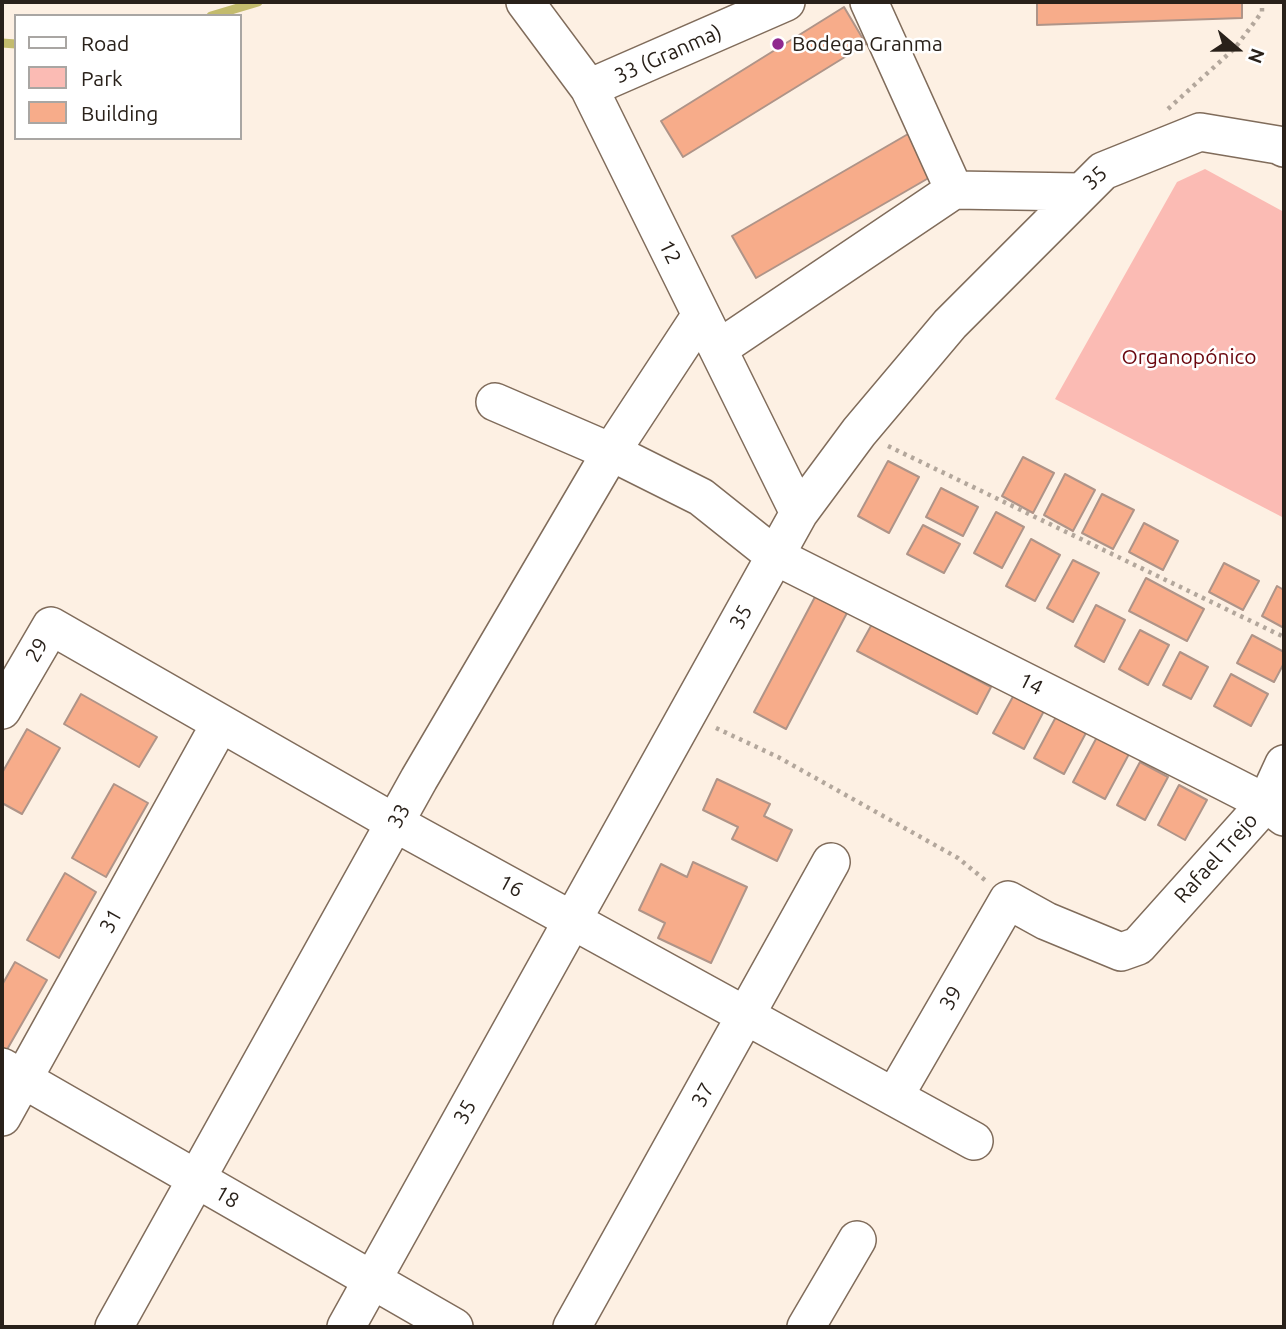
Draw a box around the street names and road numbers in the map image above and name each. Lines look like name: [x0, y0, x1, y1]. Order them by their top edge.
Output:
street label: 33 (Granma): [611, 19, 725, 89]
street label: 35: [1078, 161, 1112, 195]
street label: 12: [653, 236, 687, 268]
street label: 35: [724, 601, 758, 633]
street label: 29: [20, 633, 54, 667]
street label: 14: [1015, 667, 1047, 701]
street label: 33: [382, 800, 416, 832]
street label: Rafael Trejo: [1169, 808, 1263, 908]
street label: 16: [495, 869, 527, 903]
street label: 31: [94, 905, 128, 937]
street label: 39: [934, 981, 968, 1015]
street label: 37: [686, 1079, 720, 1111]
street label: 35: [448, 1096, 482, 1128]
street label: 18: [210, 1180, 244, 1214]

